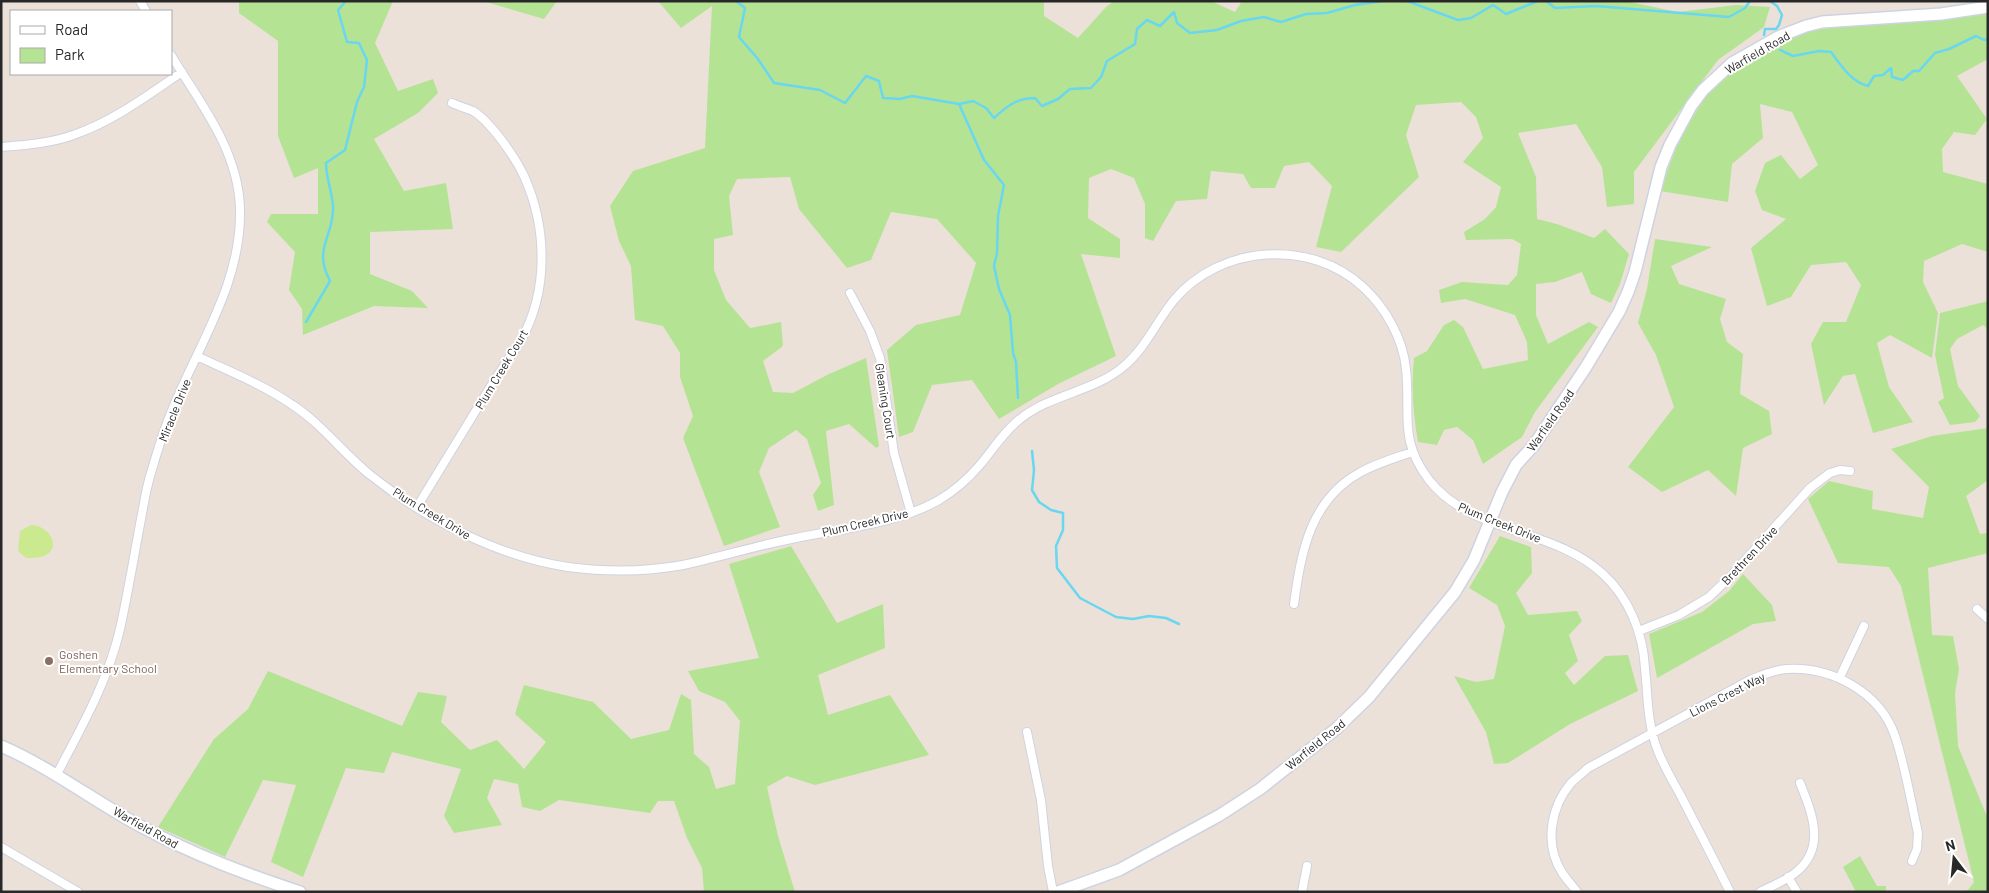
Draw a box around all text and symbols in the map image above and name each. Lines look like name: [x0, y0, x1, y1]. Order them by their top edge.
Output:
legend: [10, 10, 172, 75]
text: Road: [55, 20, 88, 38]
street label: Warfield Road: [1722, 28, 1792, 76]
text: Park: [55, 45, 85, 63]
street label: Plum Creek Court: [472, 327, 530, 411]
street label: Gleaning Court: [873, 362, 899, 440]
street label: Miracle Drive: [155, 376, 193, 444]
street label: Warfield Road: [1523, 386, 1577, 454]
street label: Plum Creek Drive: [391, 484, 473, 542]
street label: Plum Creek Drive: [1457, 499, 1543, 545]
street label: Plum Creek Drive: [820, 505, 910, 539]
street label: Brethren Drive: [1718, 523, 1780, 587]
place label: Goshen Elementary School: [59, 647, 157, 675]
marker: Goshen Elementary School: [43, 655, 55, 667]
street label: Lions Crest Way: [1687, 669, 1768, 719]
street label: Warfield Road: [1282, 716, 1348, 772]
street label: Warfield Road: [111, 803, 181, 851]
north arrow: [1929, 833, 1979, 883]
text: N: [1943, 836, 1957, 854]

